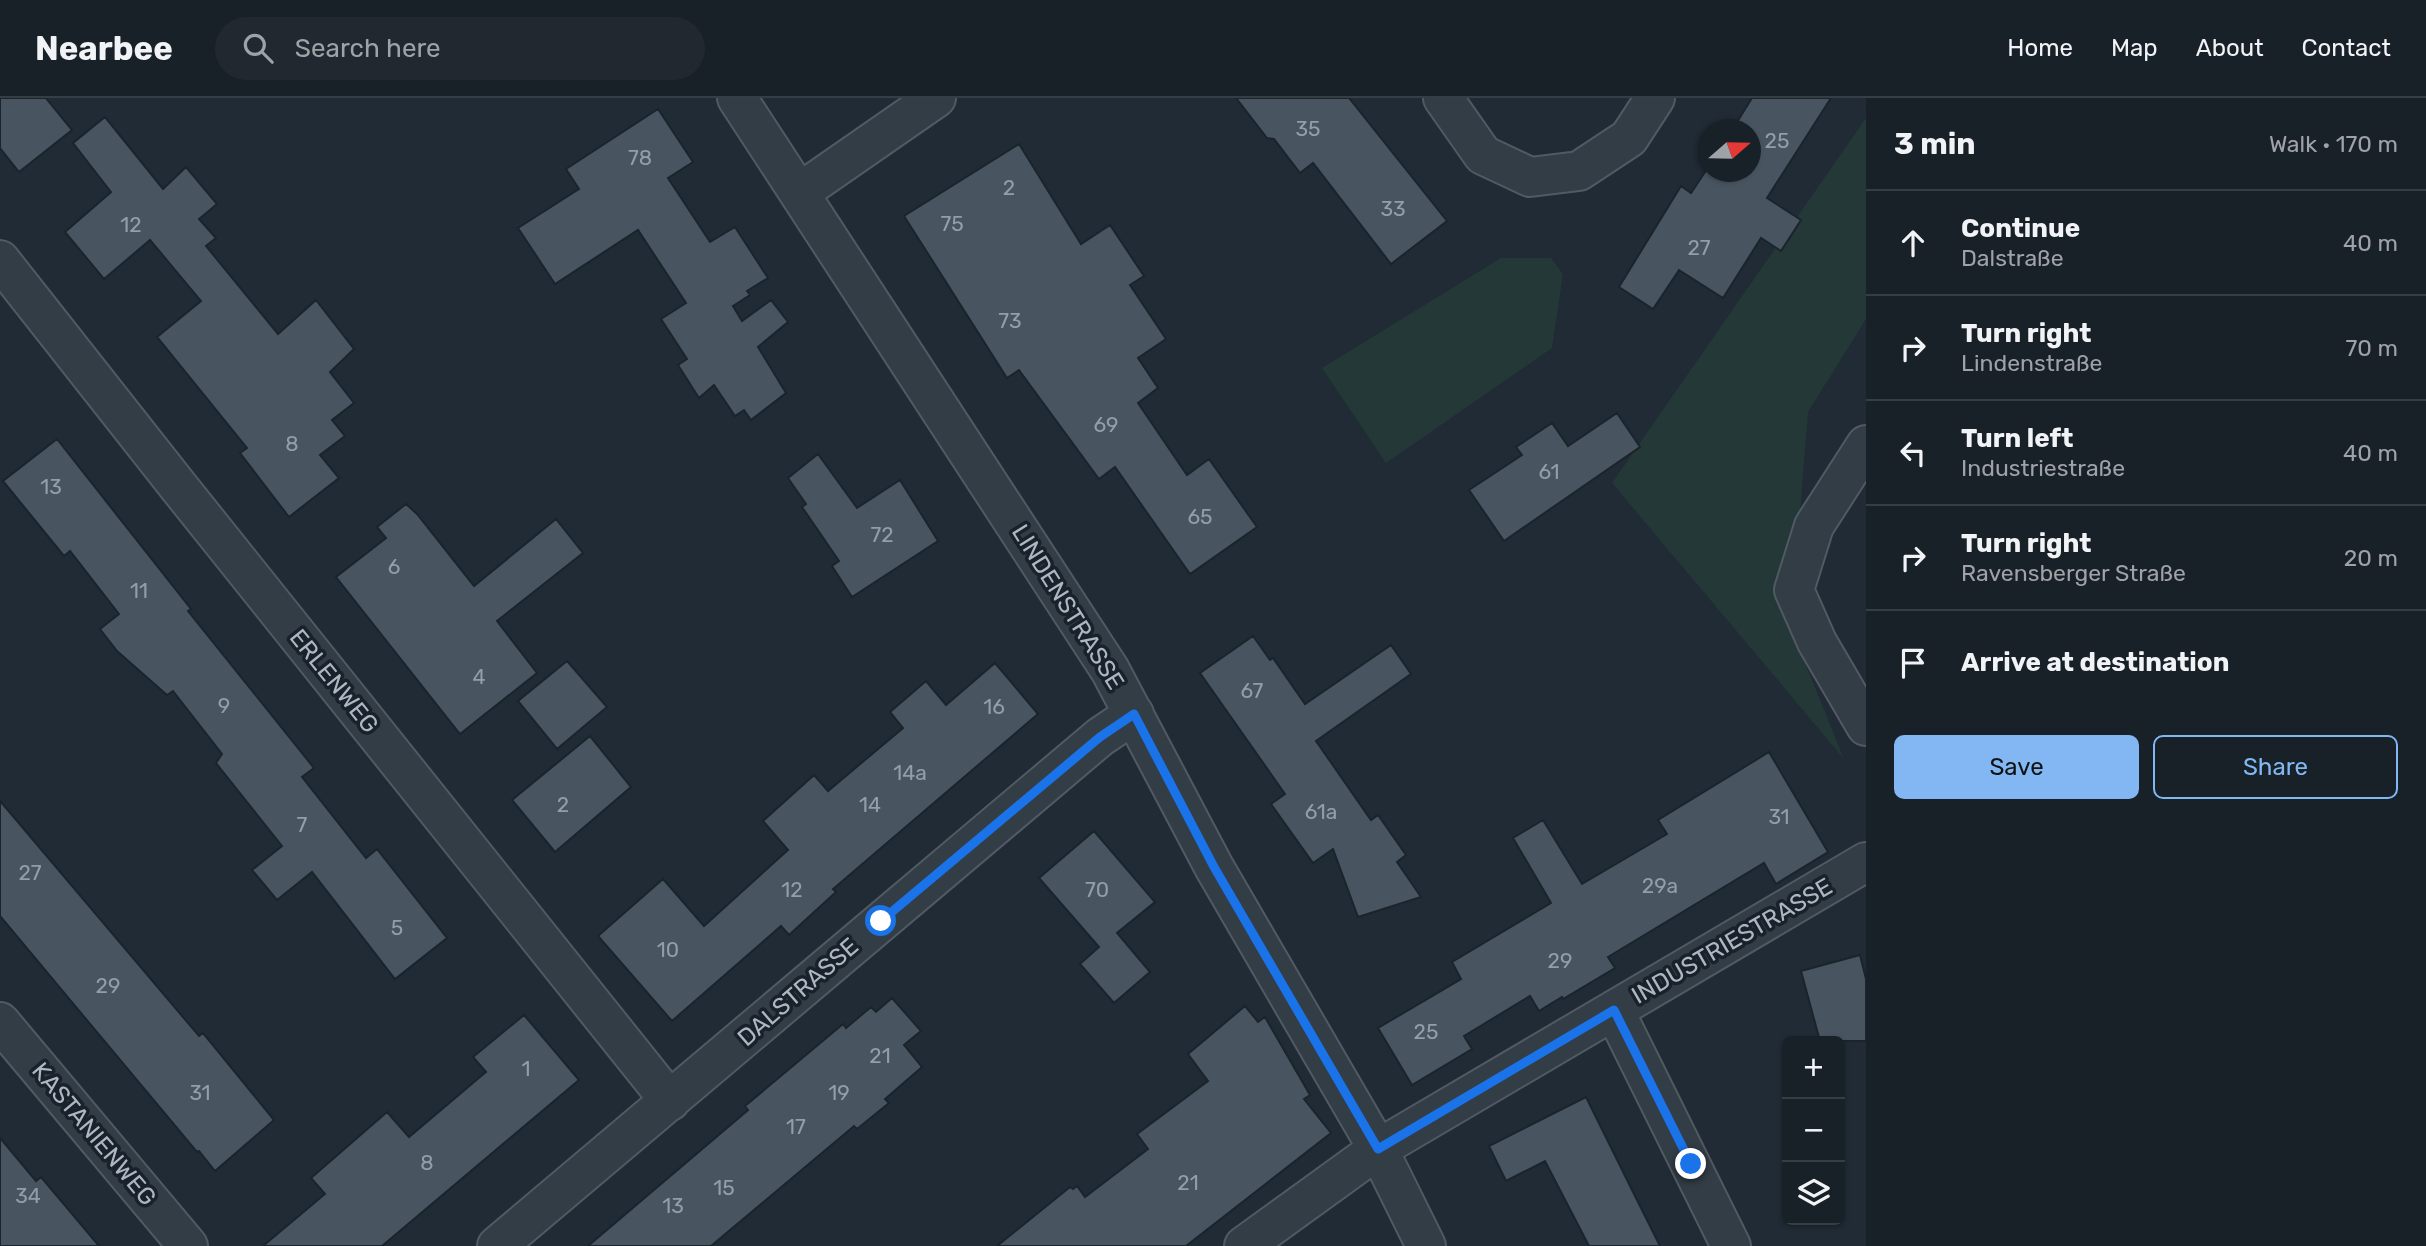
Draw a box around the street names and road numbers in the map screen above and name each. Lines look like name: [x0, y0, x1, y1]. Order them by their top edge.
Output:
street label: LINDENSTRASSE: [1006, 519, 1130, 695]
street label: ERLENWEG: [284, 624, 384, 738]
street label: INDUSTRIESTRASSE: [1627, 872, 1837, 1010]
street label: DALSTRASSE: [732, 932, 864, 1052]
street label: KASTANIENWEG: [26, 1057, 162, 1211]

